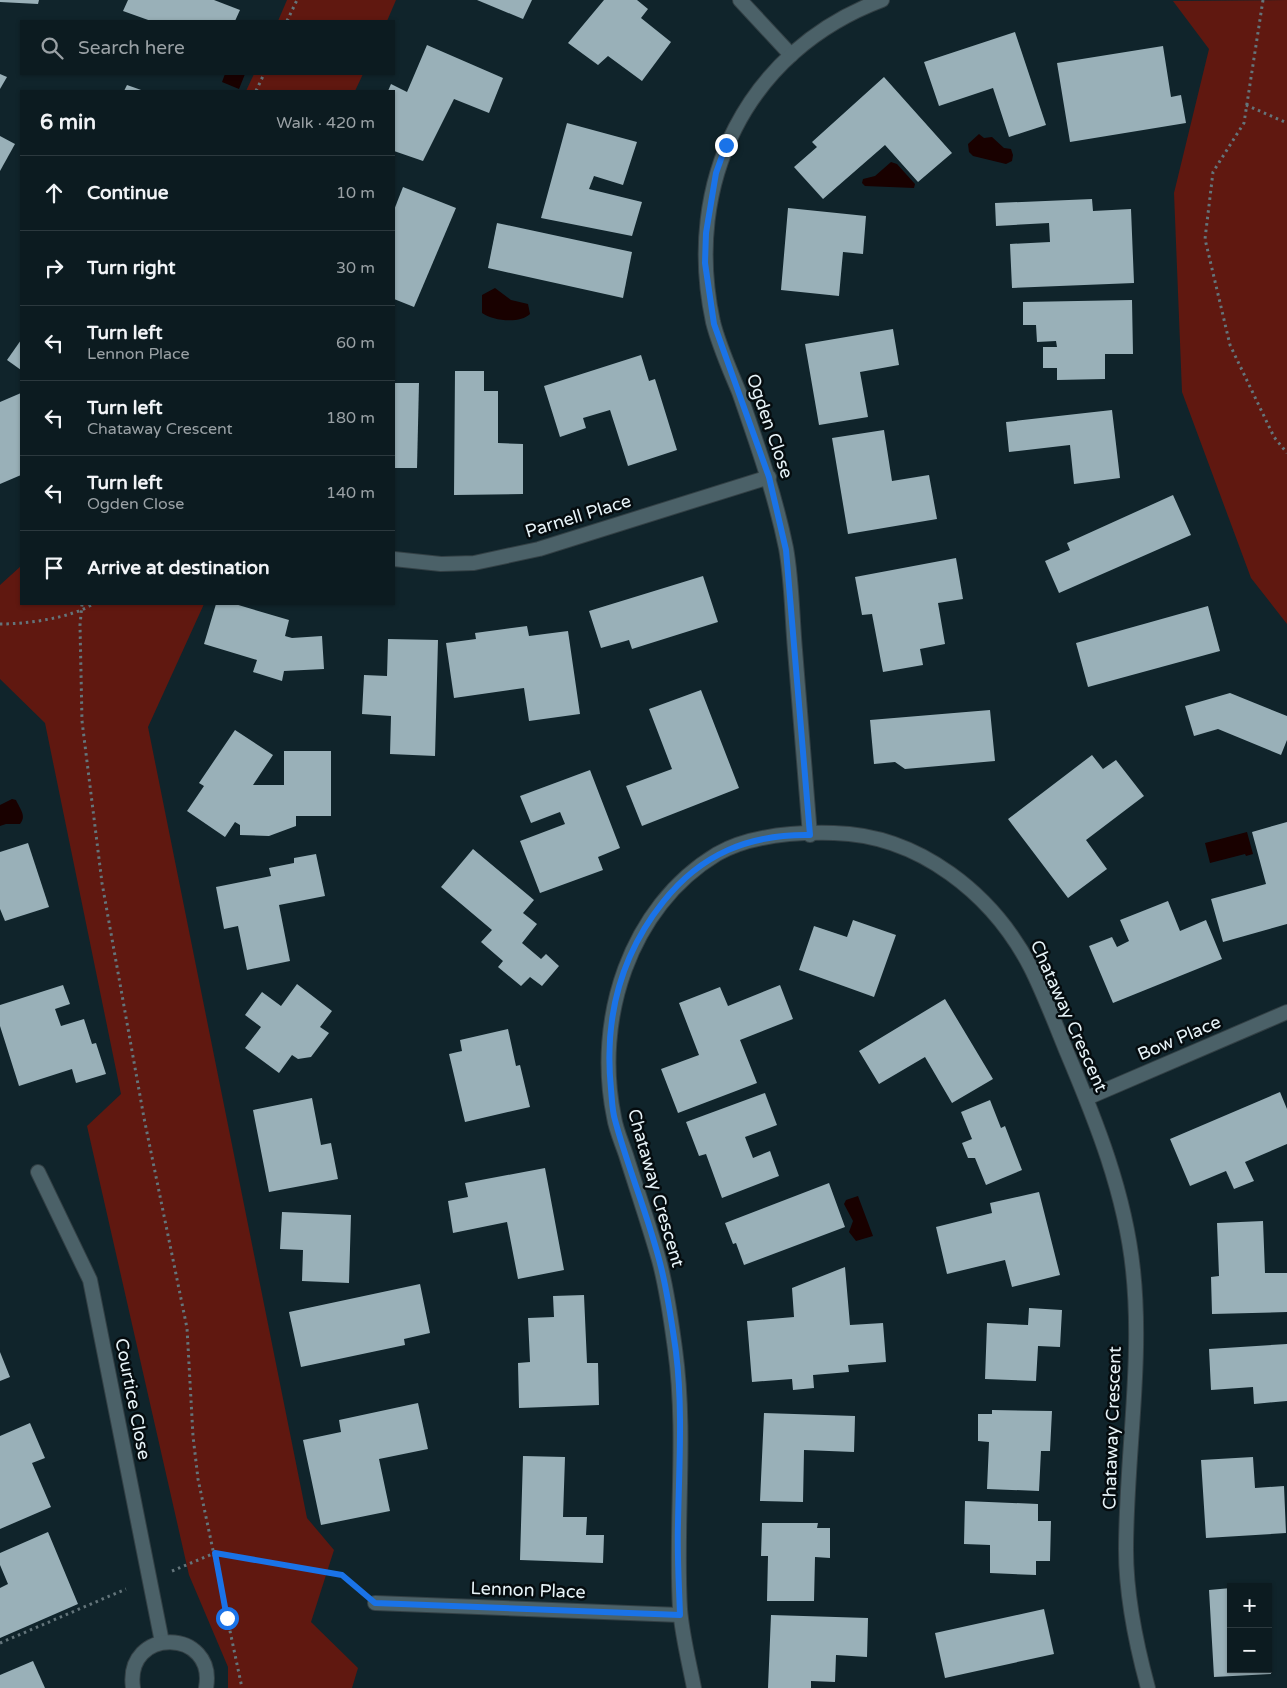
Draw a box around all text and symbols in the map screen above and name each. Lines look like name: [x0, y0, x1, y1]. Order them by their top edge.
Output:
search box: [20, 20, 395, 75]
icon: search: [38, 34, 66, 62]
text: Search here: [78, 37, 185, 59]
text: 6 min: [40, 110, 96, 135]
text: Walk · 420 m: [276, 113, 375, 133]
route end: [715, 134, 738, 157]
icon: ahead: [40, 179, 68, 207]
text: Continue: [87, 182, 169, 204]
text: 10 m: [336, 183, 375, 203]
icon: right: [40, 254, 68, 282]
text: Turn right: [87, 257, 175, 279]
text: 30 m: [336, 258, 375, 278]
text: Turn left: [87, 322, 163, 344]
icon: left: [40, 329, 68, 357]
text: 60 m: [336, 333, 375, 353]
text: Lennon Place: [87, 344, 190, 364]
street label: Ogden Close: [742, 371, 798, 481]
text: Turn left: [87, 397, 163, 419]
icon: left: [40, 404, 68, 432]
text: 180 m: [326, 408, 375, 428]
text: Chataway Crescent: [87, 419, 233, 439]
text: Turn left: [87, 472, 163, 494]
icon: left: [40, 479, 68, 507]
text: 140 m: [326, 483, 375, 503]
street label: Parnell Place: [522, 489, 634, 543]
text: Ogden Close: [87, 494, 184, 514]
icon: arrive: [40, 554, 68, 582]
text: Arrive at destination: [87, 557, 270, 579]
street label: Chataway Crescent: [1026, 937, 1112, 1095]
street label: Bow Place: [1134, 1011, 1224, 1065]
street label: Chataway Crescent: [623, 1106, 689, 1270]
street label: Courtice Close: [110, 1336, 156, 1462]
street label: Chataway Crescent: [1098, 1346, 1126, 1510]
street label: Lennon Place: [470, 1577, 586, 1603]
map controls: [1227, 1583, 1272, 1673]
button: +: [1227, 1583, 1272, 1628]
route start: [216, 1607, 239, 1630]
button: −: [1227, 1628, 1272, 1673]

